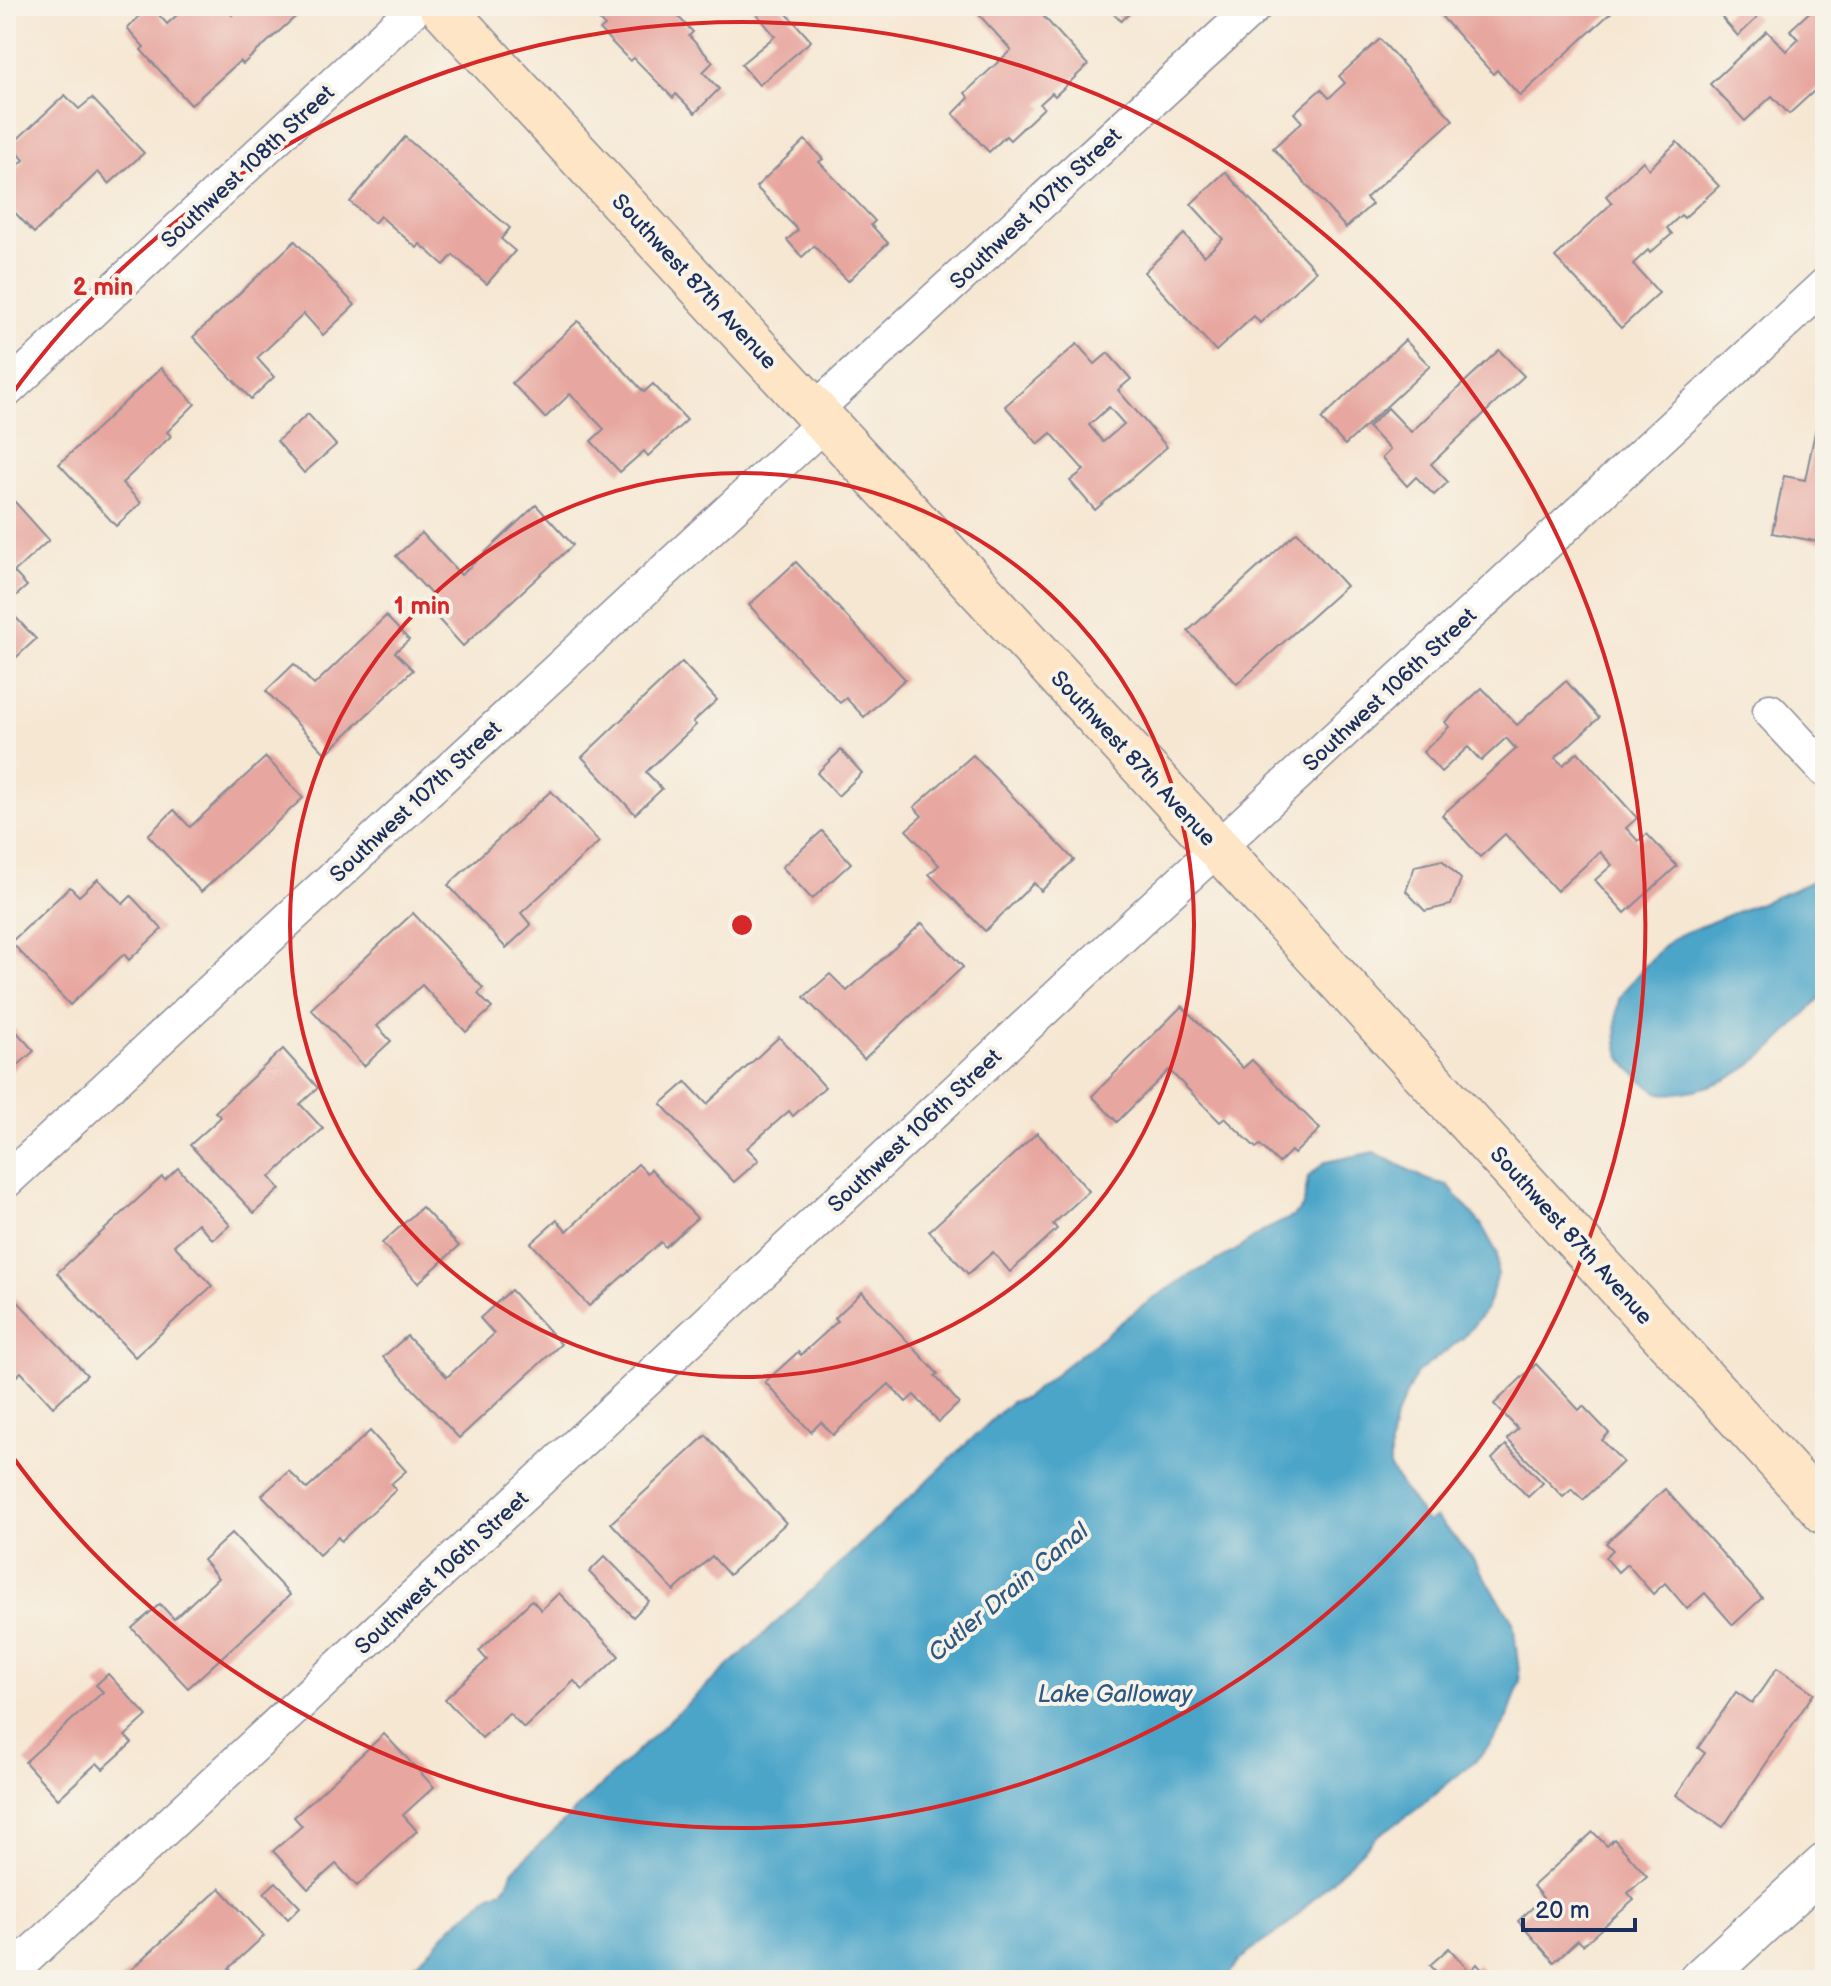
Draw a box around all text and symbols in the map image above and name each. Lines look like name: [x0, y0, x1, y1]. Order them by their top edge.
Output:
street label: Southwest 108th Street: [156, 80, 340, 254]
street label: Southwest 107th Street: [945, 122, 1128, 296]
street label: Southwest 87th Avenue: [606, 189, 782, 375]
text: 2 min: [73, 273, 133, 302]
text: 1 min: [394, 592, 450, 621]
street label: Southwest 106th Street: [1298, 602, 1483, 778]
street label: Southwest 87th Avenue: [1045, 666, 1221, 852]
street label: Southwest 107th Street: [325, 715, 508, 889]
centre of rings: [728, 911, 756, 939]
street label: Southwest 106th Street: [823, 1043, 1008, 1219]
street label: Southwest 87th Avenue: [1484, 1141, 1658, 1331]
street label: Southwest 106th Street: [350, 1485, 535, 1661]
water label: Cutler Drain Canal: [922, 1516, 1095, 1668]
water label: Lake Galloway: [1038, 1680, 1194, 1709]
scale bar: [1523, 1882, 1635, 1932]
text: 20 m: [1535, 1896, 1590, 1925]

